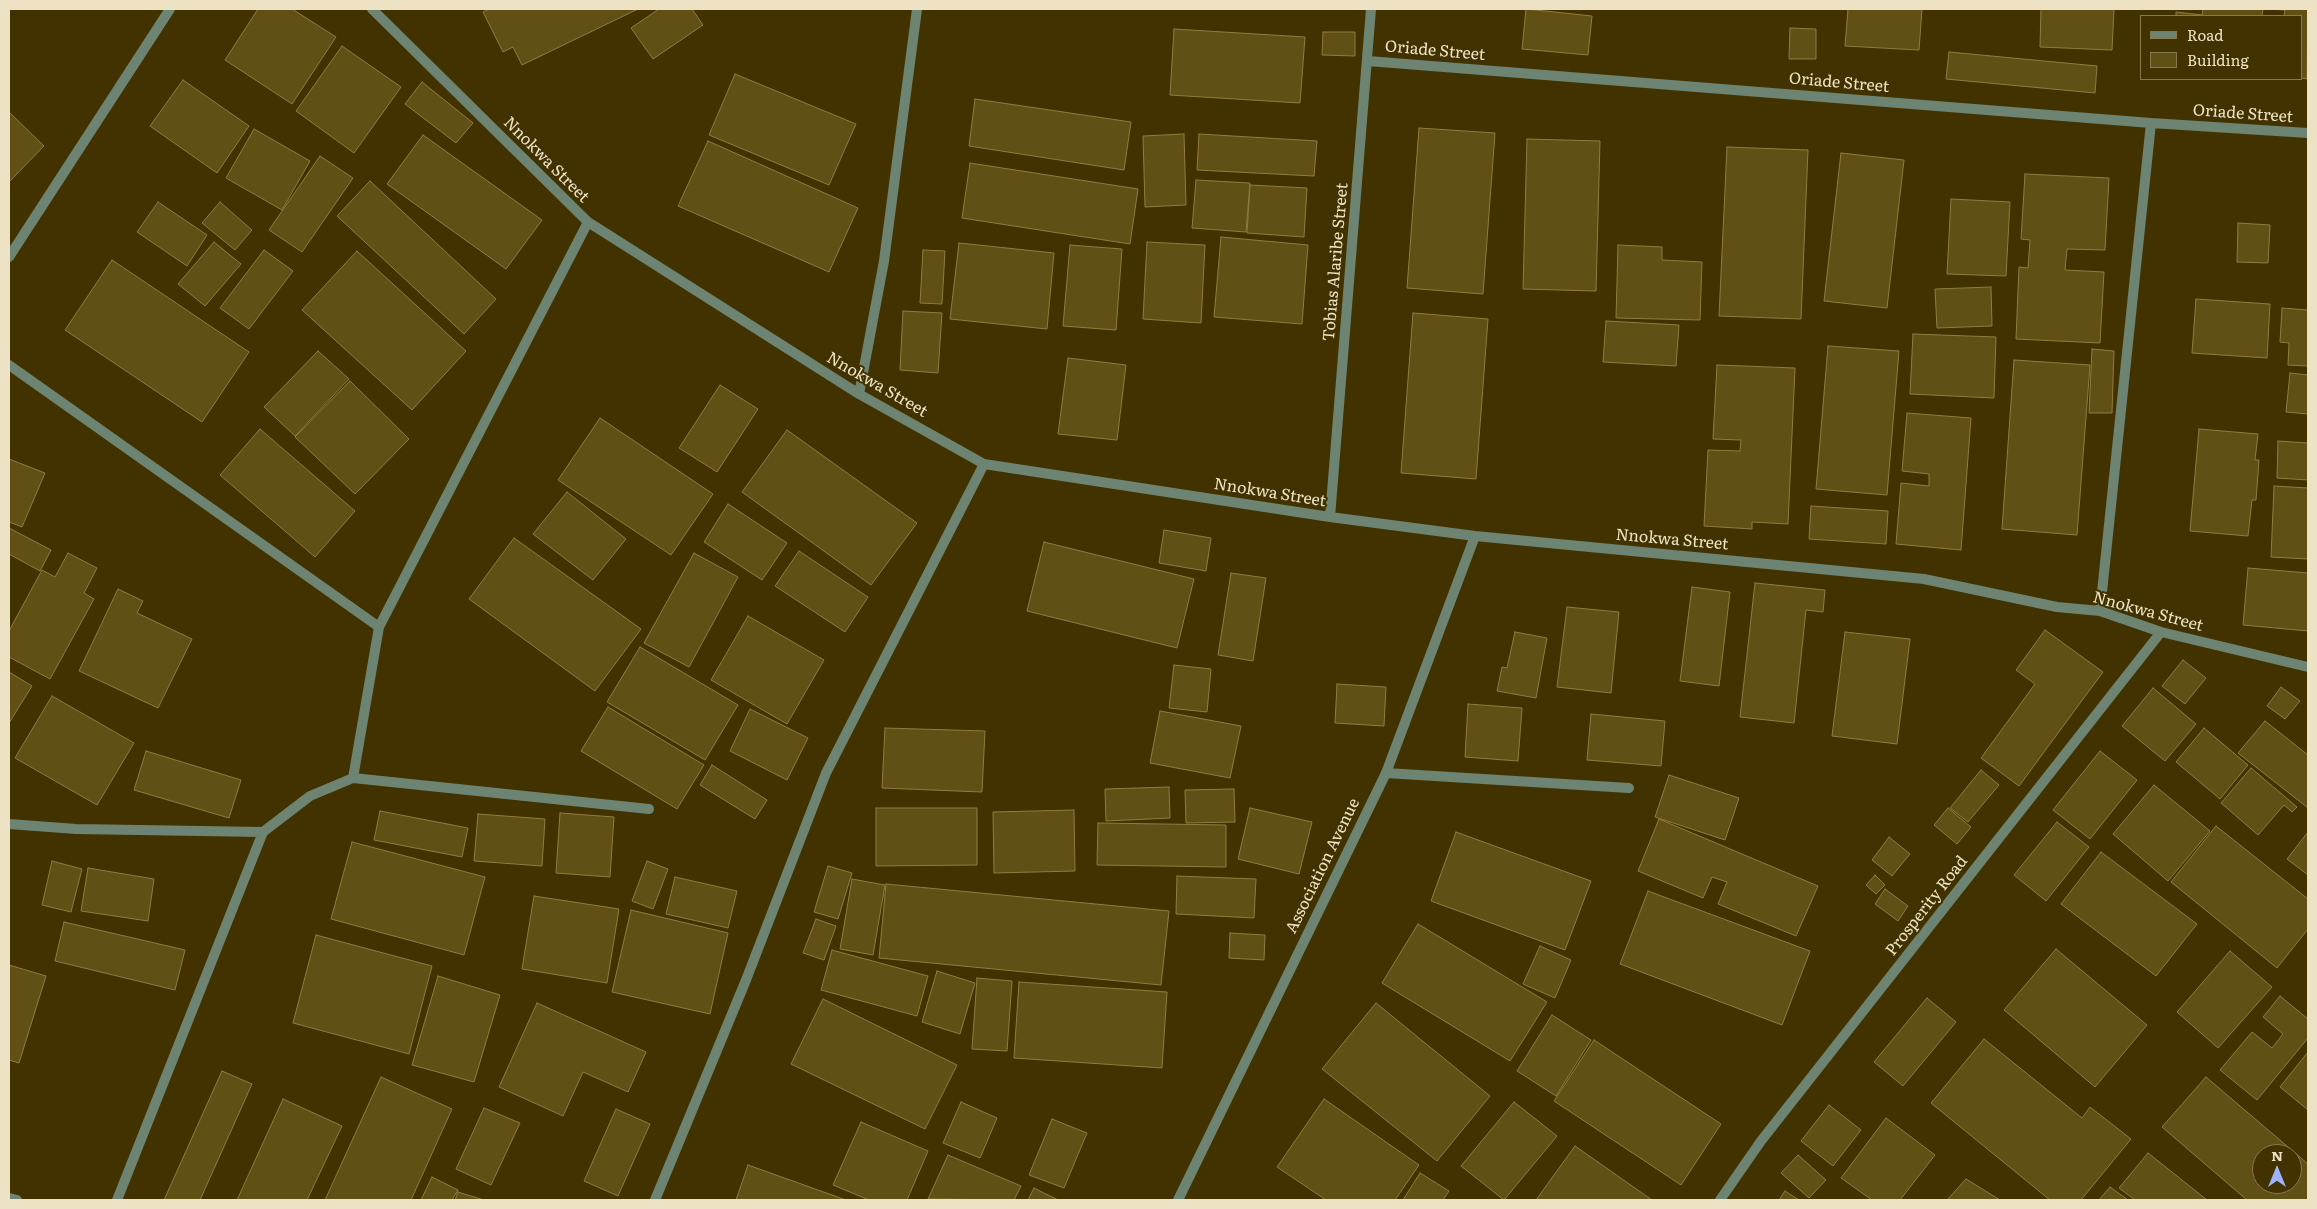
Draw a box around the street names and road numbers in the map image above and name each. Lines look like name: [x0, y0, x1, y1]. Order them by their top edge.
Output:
street label: Oriade Street: [1384, 37, 1486, 65]
street label: Oriade Street: [1788, 69, 1890, 97]
street label: Oriade Street: [2192, 101, 2294, 127]
street label: Nnokwa Street: [499, 113, 593, 207]
street label: Tobias Alaribe Street: [1320, 182, 1352, 342]
street label: Nnokwa Street: [823, 348, 931, 422]
street label: Nnokwa Street: [1213, 475, 1327, 511]
street label: Nnokwa Street: [1615, 525, 1729, 555]
street label: Nnokwa Street: [2091, 588, 2205, 636]
street label: Association Avenue: [1282, 795, 1364, 937]
street label: Prosperity Road: [1882, 852, 1972, 960]

